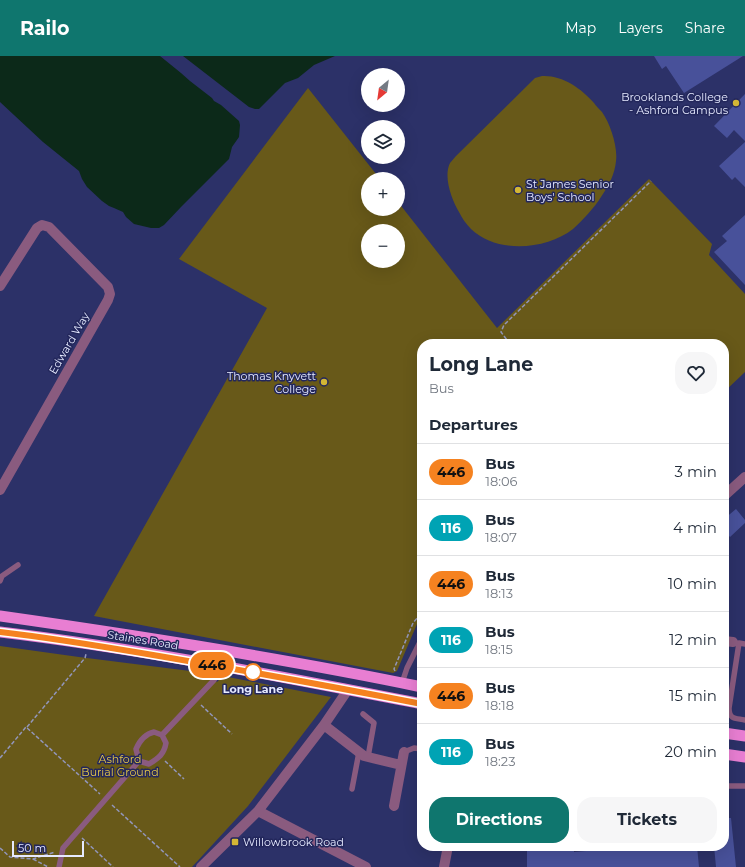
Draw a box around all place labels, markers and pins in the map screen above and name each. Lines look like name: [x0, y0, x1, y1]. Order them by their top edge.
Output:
place label: Brooklands College - Ashford Campus: [621, 90, 729, 117]
marker: Brooklands College - Ashford Campus: [731, 98, 741, 108]
place label: St James Senior Boys' School: [526, 177, 614, 204]
marker: St James Senior Boys' School: [513, 185, 523, 195]
place label: Thomas Knyvett College: [227, 369, 317, 396]
marker: Thomas Knyvett College: [319, 377, 329, 387]
marker: Long Lane: [244, 663, 262, 681]
place label: Long Lane: [223, 682, 283, 696]
place label: Willowbrook Road: [243, 835, 344, 849]
marker: Willowbrook Road: [230, 837, 240, 847]

